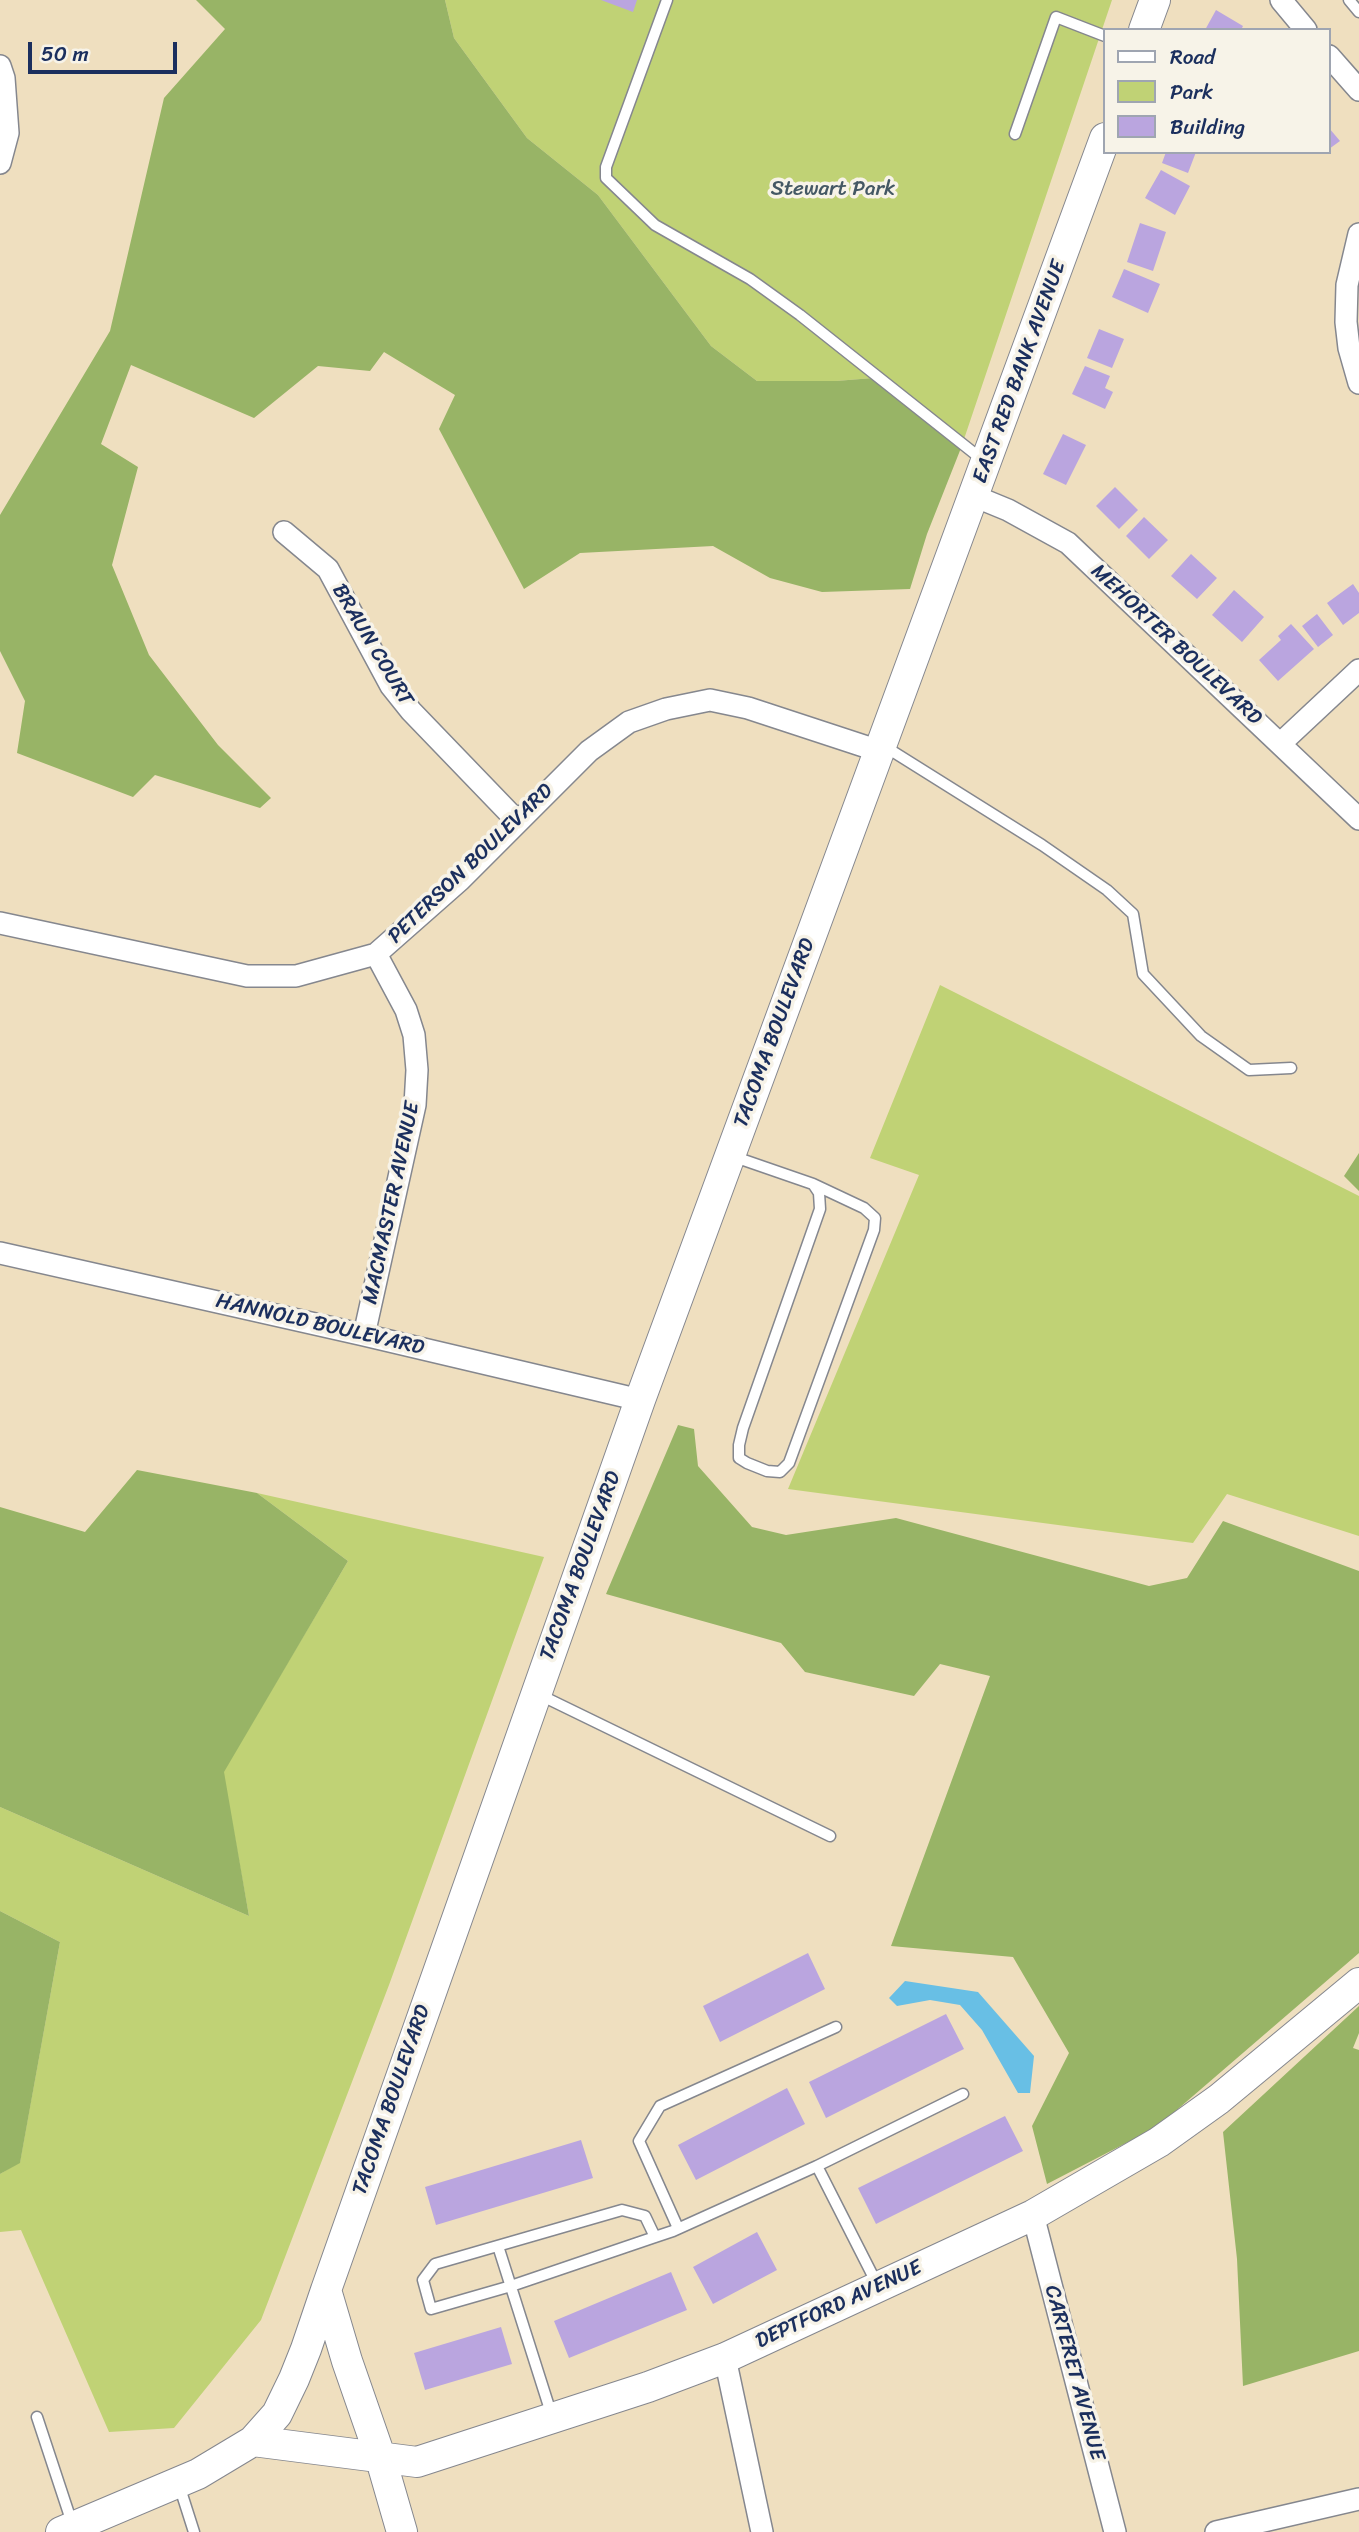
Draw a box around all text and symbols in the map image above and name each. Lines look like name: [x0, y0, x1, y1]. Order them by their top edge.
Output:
scale bar: [32, 28, 180, 72]
legend: [1104, 28, 1331, 154]
text: 50 m: [41, 35, 89, 73]
text: Road: [1170, 38, 1215, 76]
text: Park: [1170, 73, 1213, 111]
text: Building: [1170, 108, 1245, 146]
park label: Stewart Park: [771, 177, 895, 203]
street label: EAST RED BANK AVENUE: [968, 257, 1072, 487]
street label: MEHORTER BOULEVARD: [1085, 559, 1267, 731]
street label: BRAUN COURT: [326, 580, 418, 710]
street label: PETERSON BOULEVARD: [383, 779, 559, 949]
street label: TACOMA BOULEVARD: [729, 935, 821, 1131]
street label: MACMASTER AVENUE: [358, 1100, 426, 1306]
street label: HANNOLD BOULEVARD: [213, 1289, 427, 1361]
street label: TACOMA BOULEVARD: [535, 1468, 627, 1664]
street label: TACOMA BOULEVARD: [348, 2002, 436, 2198]
street label: DEPTFORD AVENUE: [752, 2255, 926, 2355]
street label: CARTERET AVENUE: [1038, 2283, 1110, 2463]

